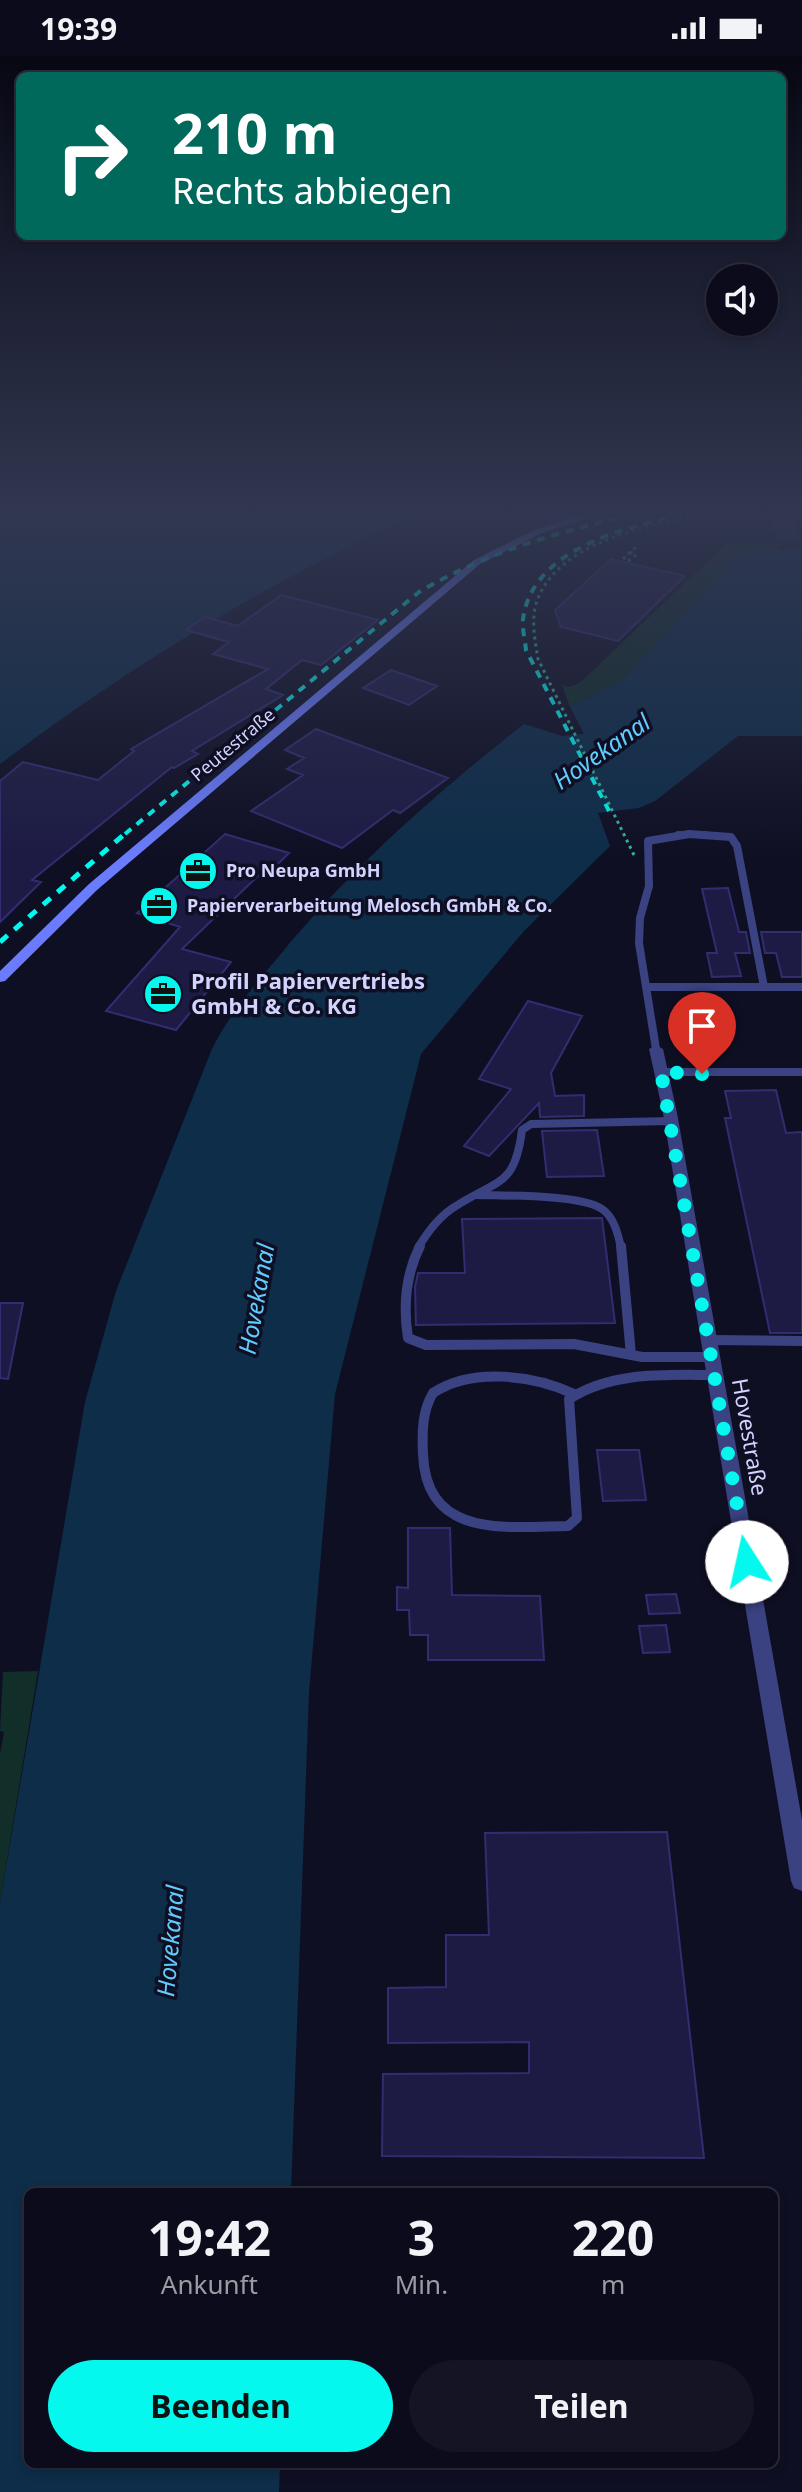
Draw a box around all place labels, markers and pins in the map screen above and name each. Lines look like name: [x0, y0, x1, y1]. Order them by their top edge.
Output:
office icon: Pro Neupa GmbH: [177, 850, 219, 892]
place label: Pro Neupa GmbH: [226, 858, 380, 882]
office icon: Papierverarbeitung Melosch GmbH & Co.: [138, 885, 180, 927]
place label: Papierverarbeitung Melosch GmbH & Co.: [187, 893, 552, 917]
place label: Profil Papiervertriebs GmbH & Co. KG: [191, 965, 425, 1020]
office icon: Profil Papiervertriebs GmbH & Co. KG: [142, 973, 184, 1015]
pin: [668, 992, 736, 1074]

